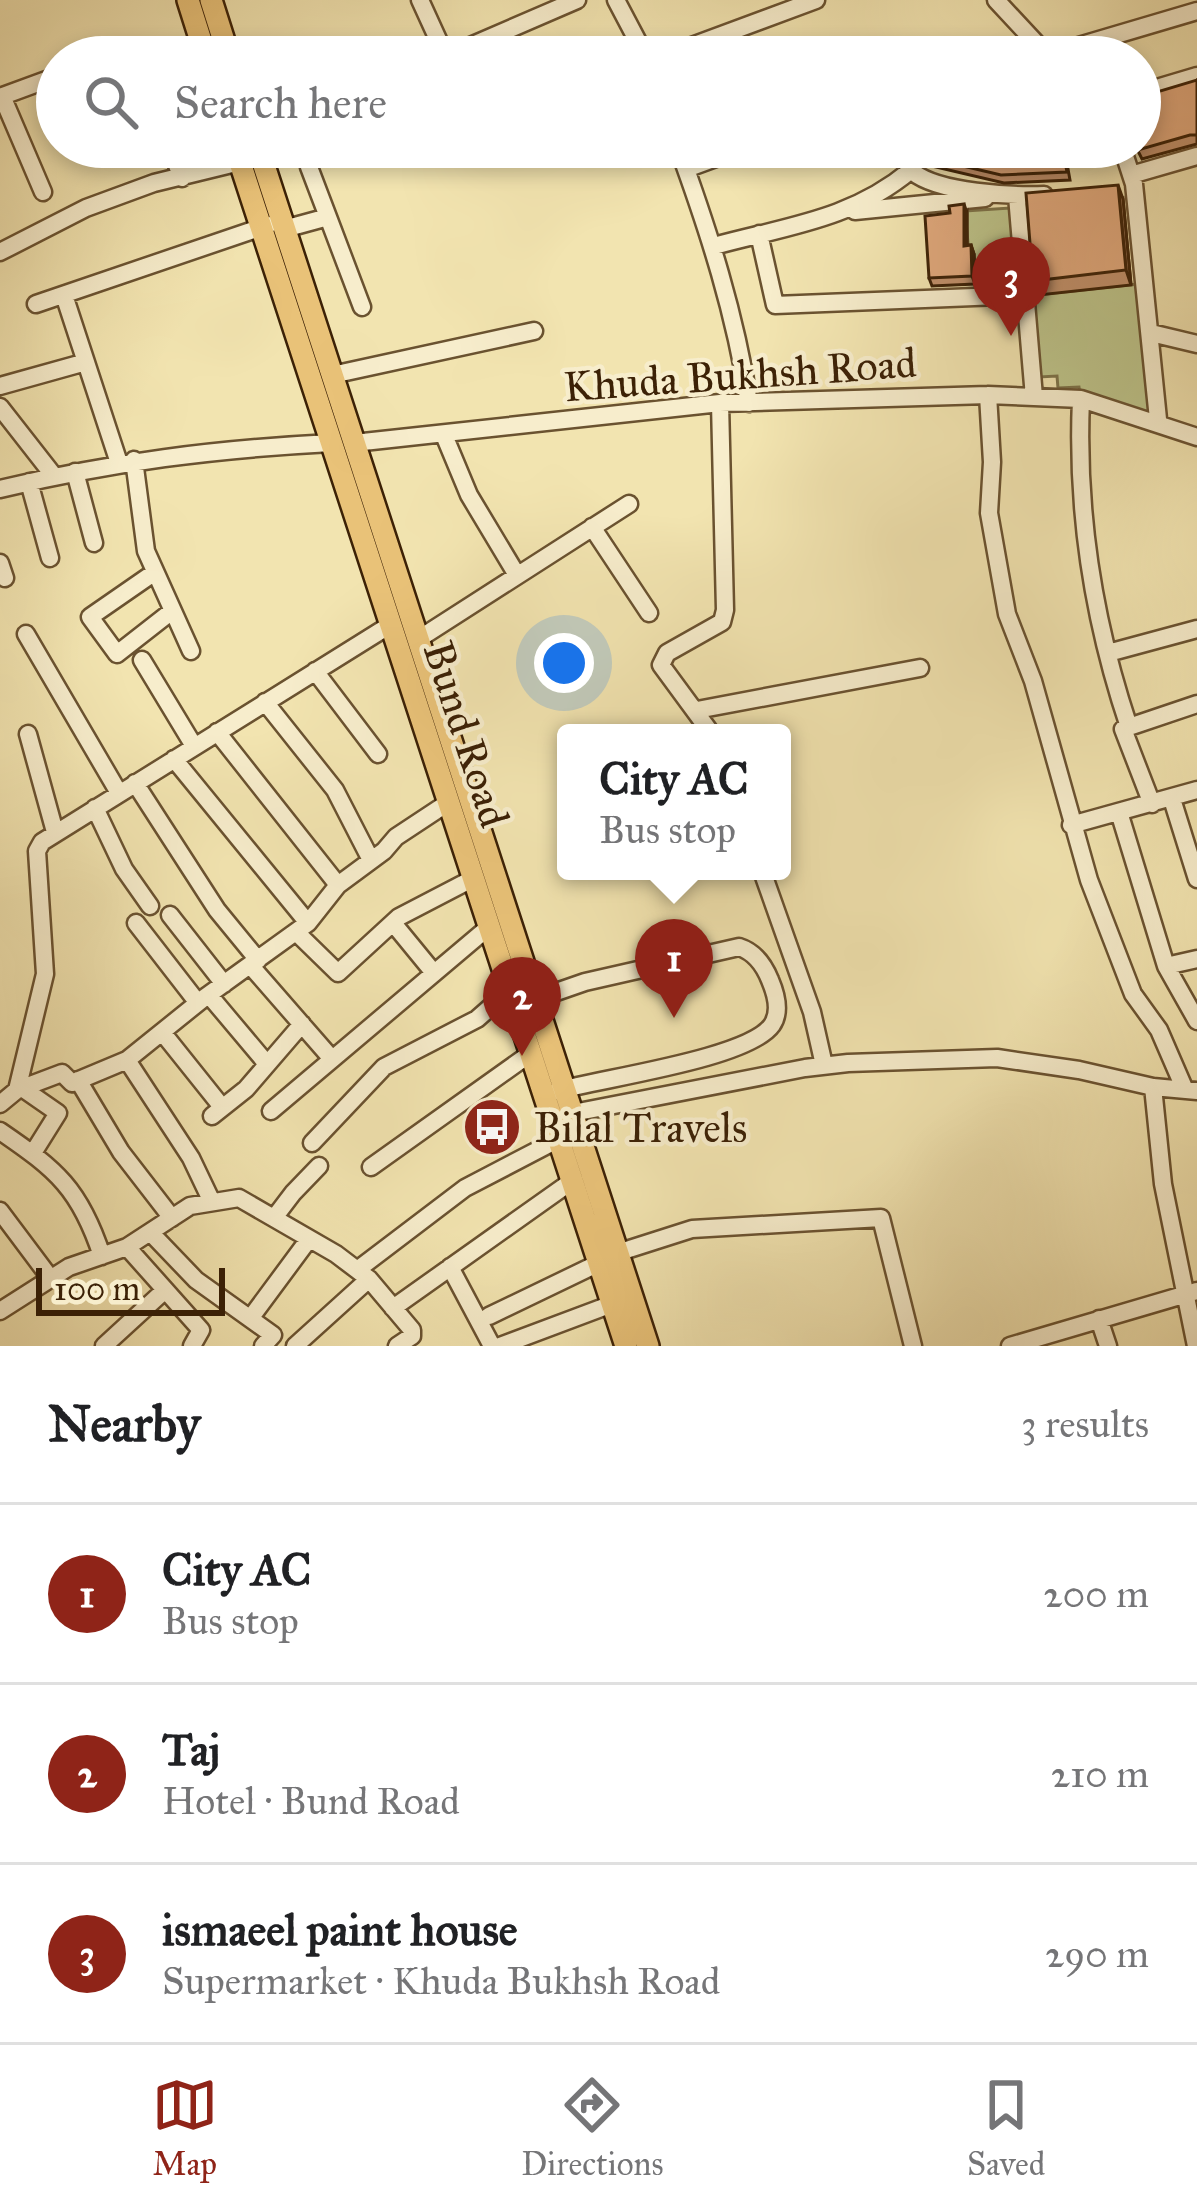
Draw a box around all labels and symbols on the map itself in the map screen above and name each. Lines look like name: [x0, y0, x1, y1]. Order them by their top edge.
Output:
pin: 3: [972, 237, 1050, 336]
street label: Khuda Bukhsh Road: [562, 337, 918, 413]
your location: [534, 633, 594, 693]
street label: Bund Road: [412, 635, 521, 834]
pin: 1: [635, 919, 713, 1018]
pin: 2: [483, 957, 561, 1056]
bus stop icon: Bilal Travels: [461, 1096, 523, 1158]
place label: Bilal Travels: [534, 1102, 747, 1154]
scale bar: [36, 1262, 225, 1315]

